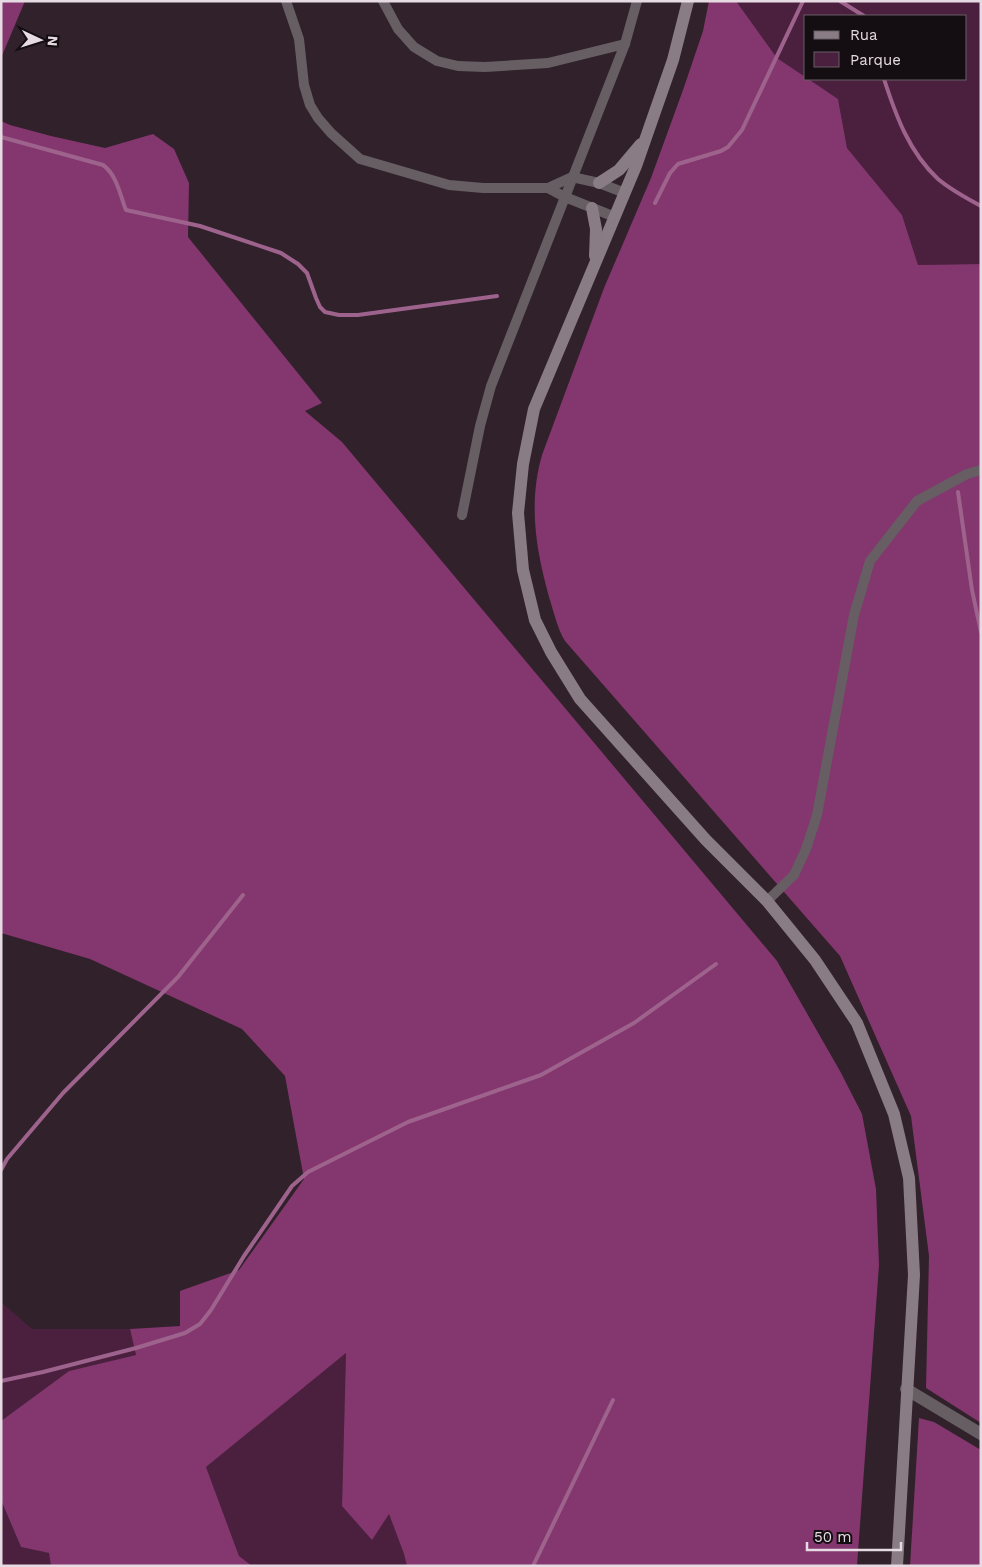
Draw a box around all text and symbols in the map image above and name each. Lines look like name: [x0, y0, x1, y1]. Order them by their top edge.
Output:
north arrow: [15, 15, 65, 65]
legend: [804, 15, 967, 80]
text: Rua: [850, 26, 878, 44]
text: N: [45, 35, 61, 47]
text: Parque: [850, 51, 901, 69]
scale bar: [807, 1520, 901, 1552]
text: 50 m: [814, 1528, 851, 1546]

